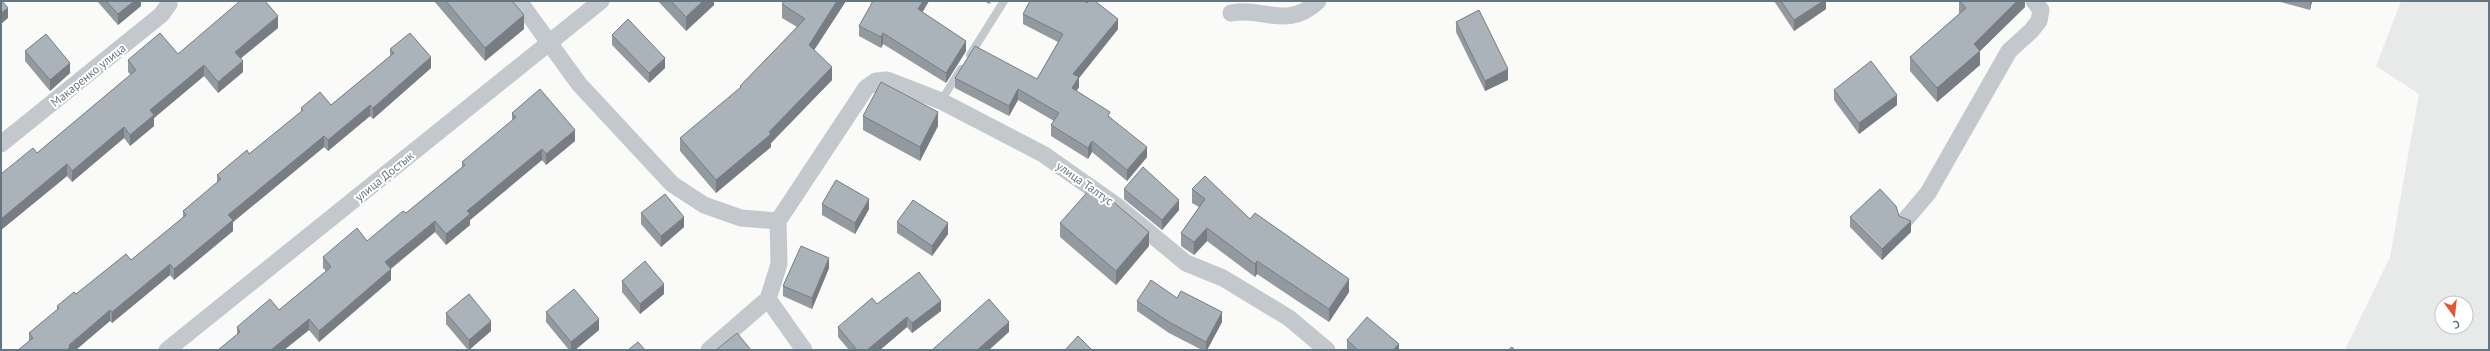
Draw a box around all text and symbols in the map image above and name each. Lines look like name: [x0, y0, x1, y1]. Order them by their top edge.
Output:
street label: Макаренко улица: [48, 40, 128, 110]
street label: улица Достык: [352, 148, 417, 204]
street label: улица Талтус: [1053, 158, 1117, 209]
north arrow: [2434, 295, 2474, 335]
text: С: [2452, 317, 2461, 332]

